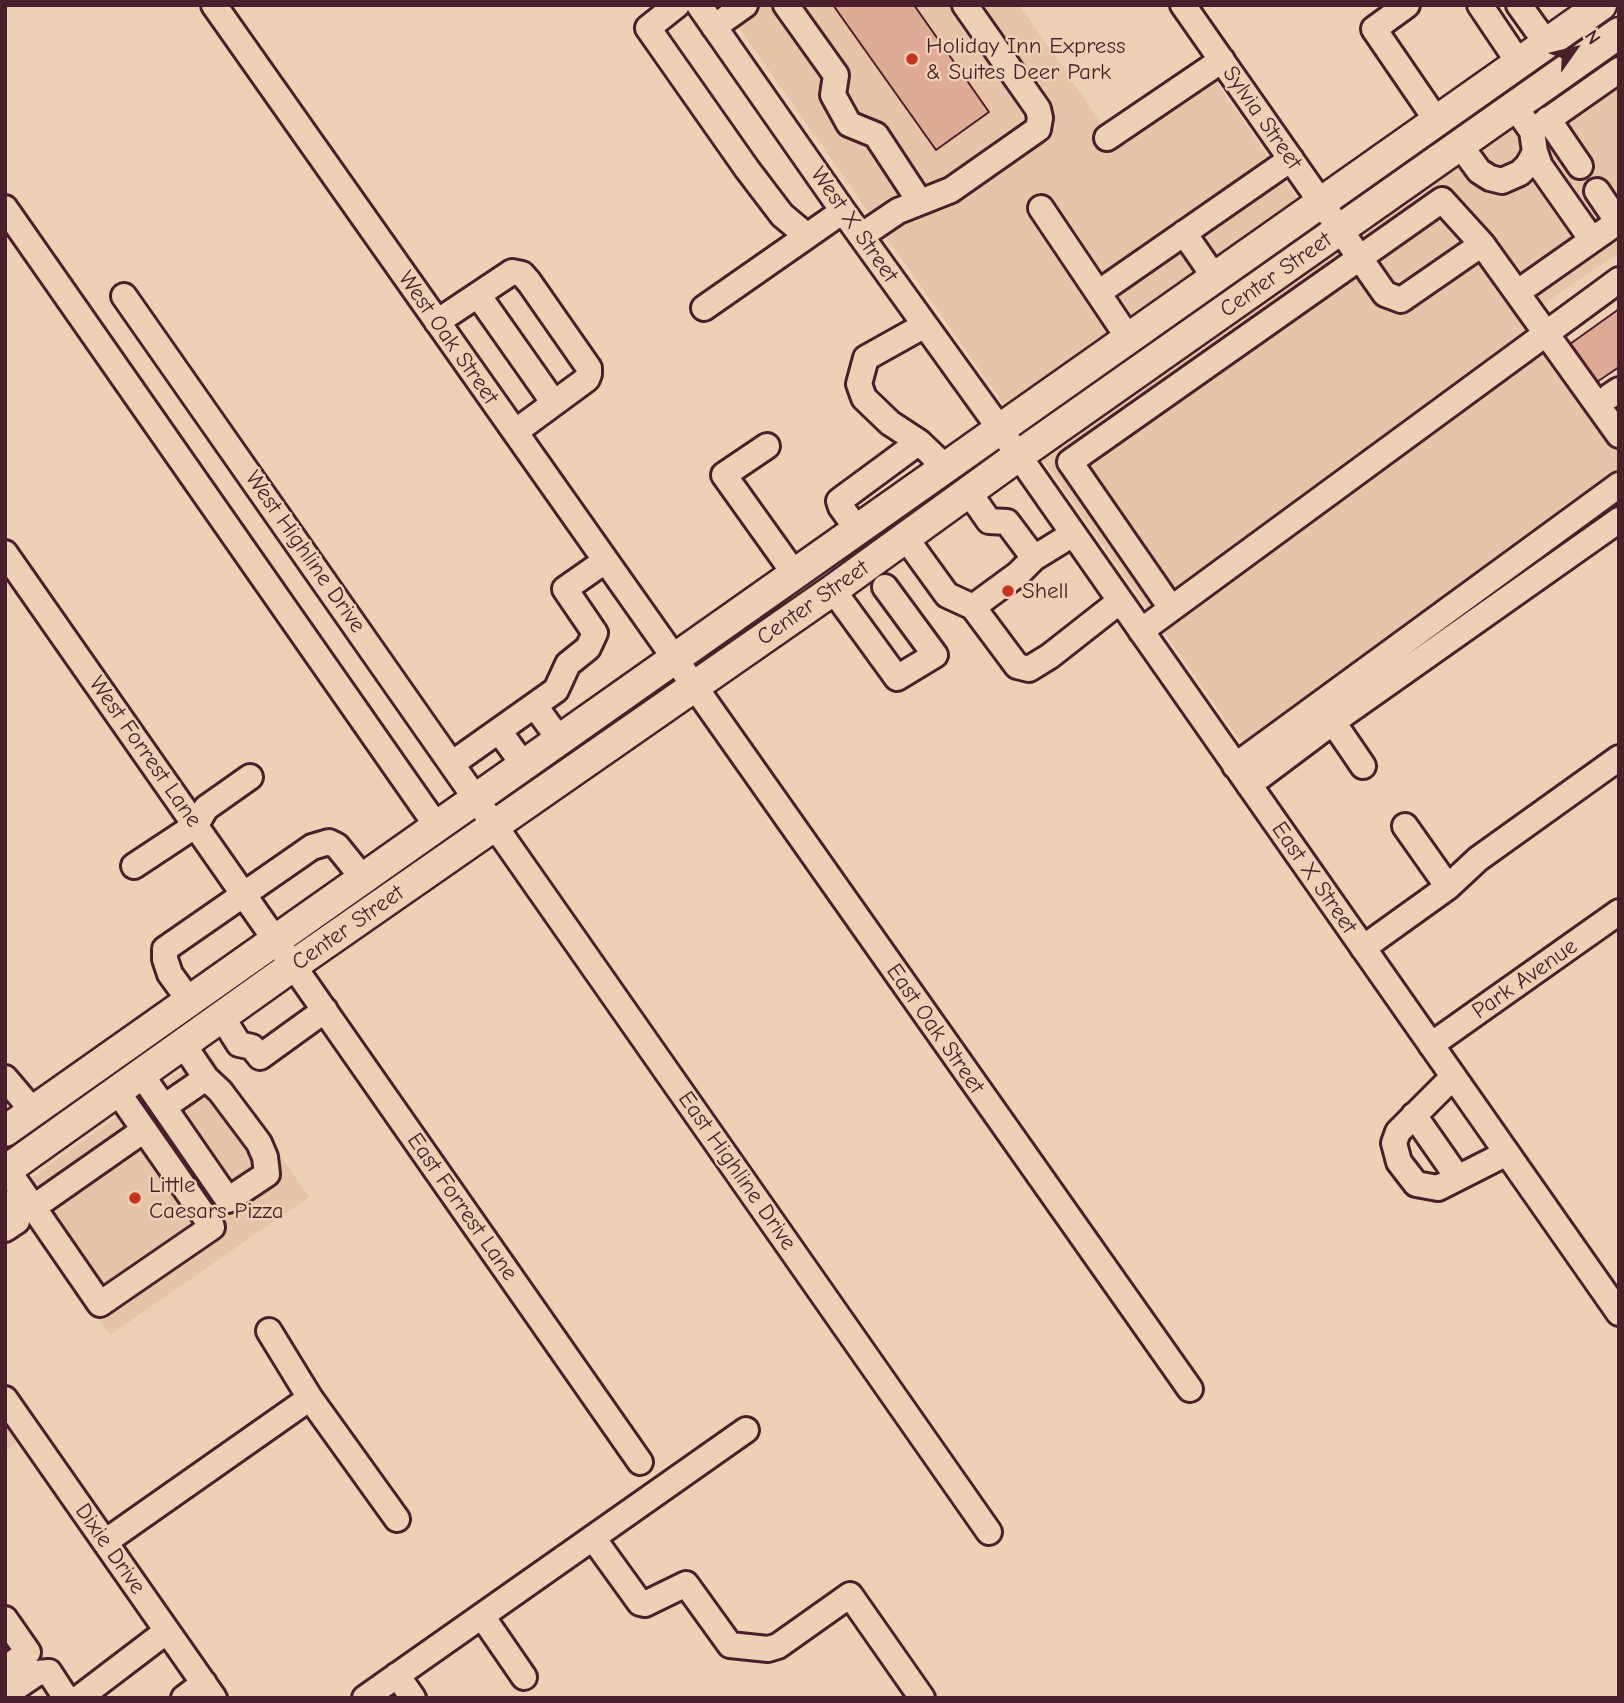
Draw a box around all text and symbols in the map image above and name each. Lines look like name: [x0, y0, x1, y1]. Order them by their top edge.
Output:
north arrow: [1540, 14, 1610, 84]
text: N: [1580, 26, 1605, 49]
place label: Holiday Inn Express & Suites Deer Park: [926, 32, 1126, 86]
marker: Holiday Inn Express & Suites Deer Park: [904, 51, 920, 67]
street label: Sylvia Street: [1216, 61, 1308, 175]
street label: West X Street: [804, 162, 904, 288]
street label: Center Street: [1215, 226, 1337, 324]
street label: West Oak Street: [392, 266, 504, 410]
street label: West Highline Drive: [239, 466, 371, 638]
street label: Center Street: [752, 554, 874, 652]
place label: Shell: [1022, 577, 1069, 605]
marker: Shell: [1000, 583, 1016, 599]
street label: West Forrest Lane: [83, 671, 207, 833]
street label: East X Street: [1265, 817, 1363, 939]
street label: Center Street: [287, 879, 409, 977]
street label: Park Avenue: [1467, 933, 1583, 1025]
street label: East Oak Street: [880, 959, 990, 1099]
street label: East Highline Drive: [672, 1086, 802, 1256]
street label: East Forrest Lane: [401, 1128, 523, 1286]
place label: Little Caesars Pizza: [149, 1171, 284, 1225]
marker: Little Caesars Pizza: [127, 1190, 143, 1206]
street label: Dixie Drive: [69, 1498, 151, 1600]

